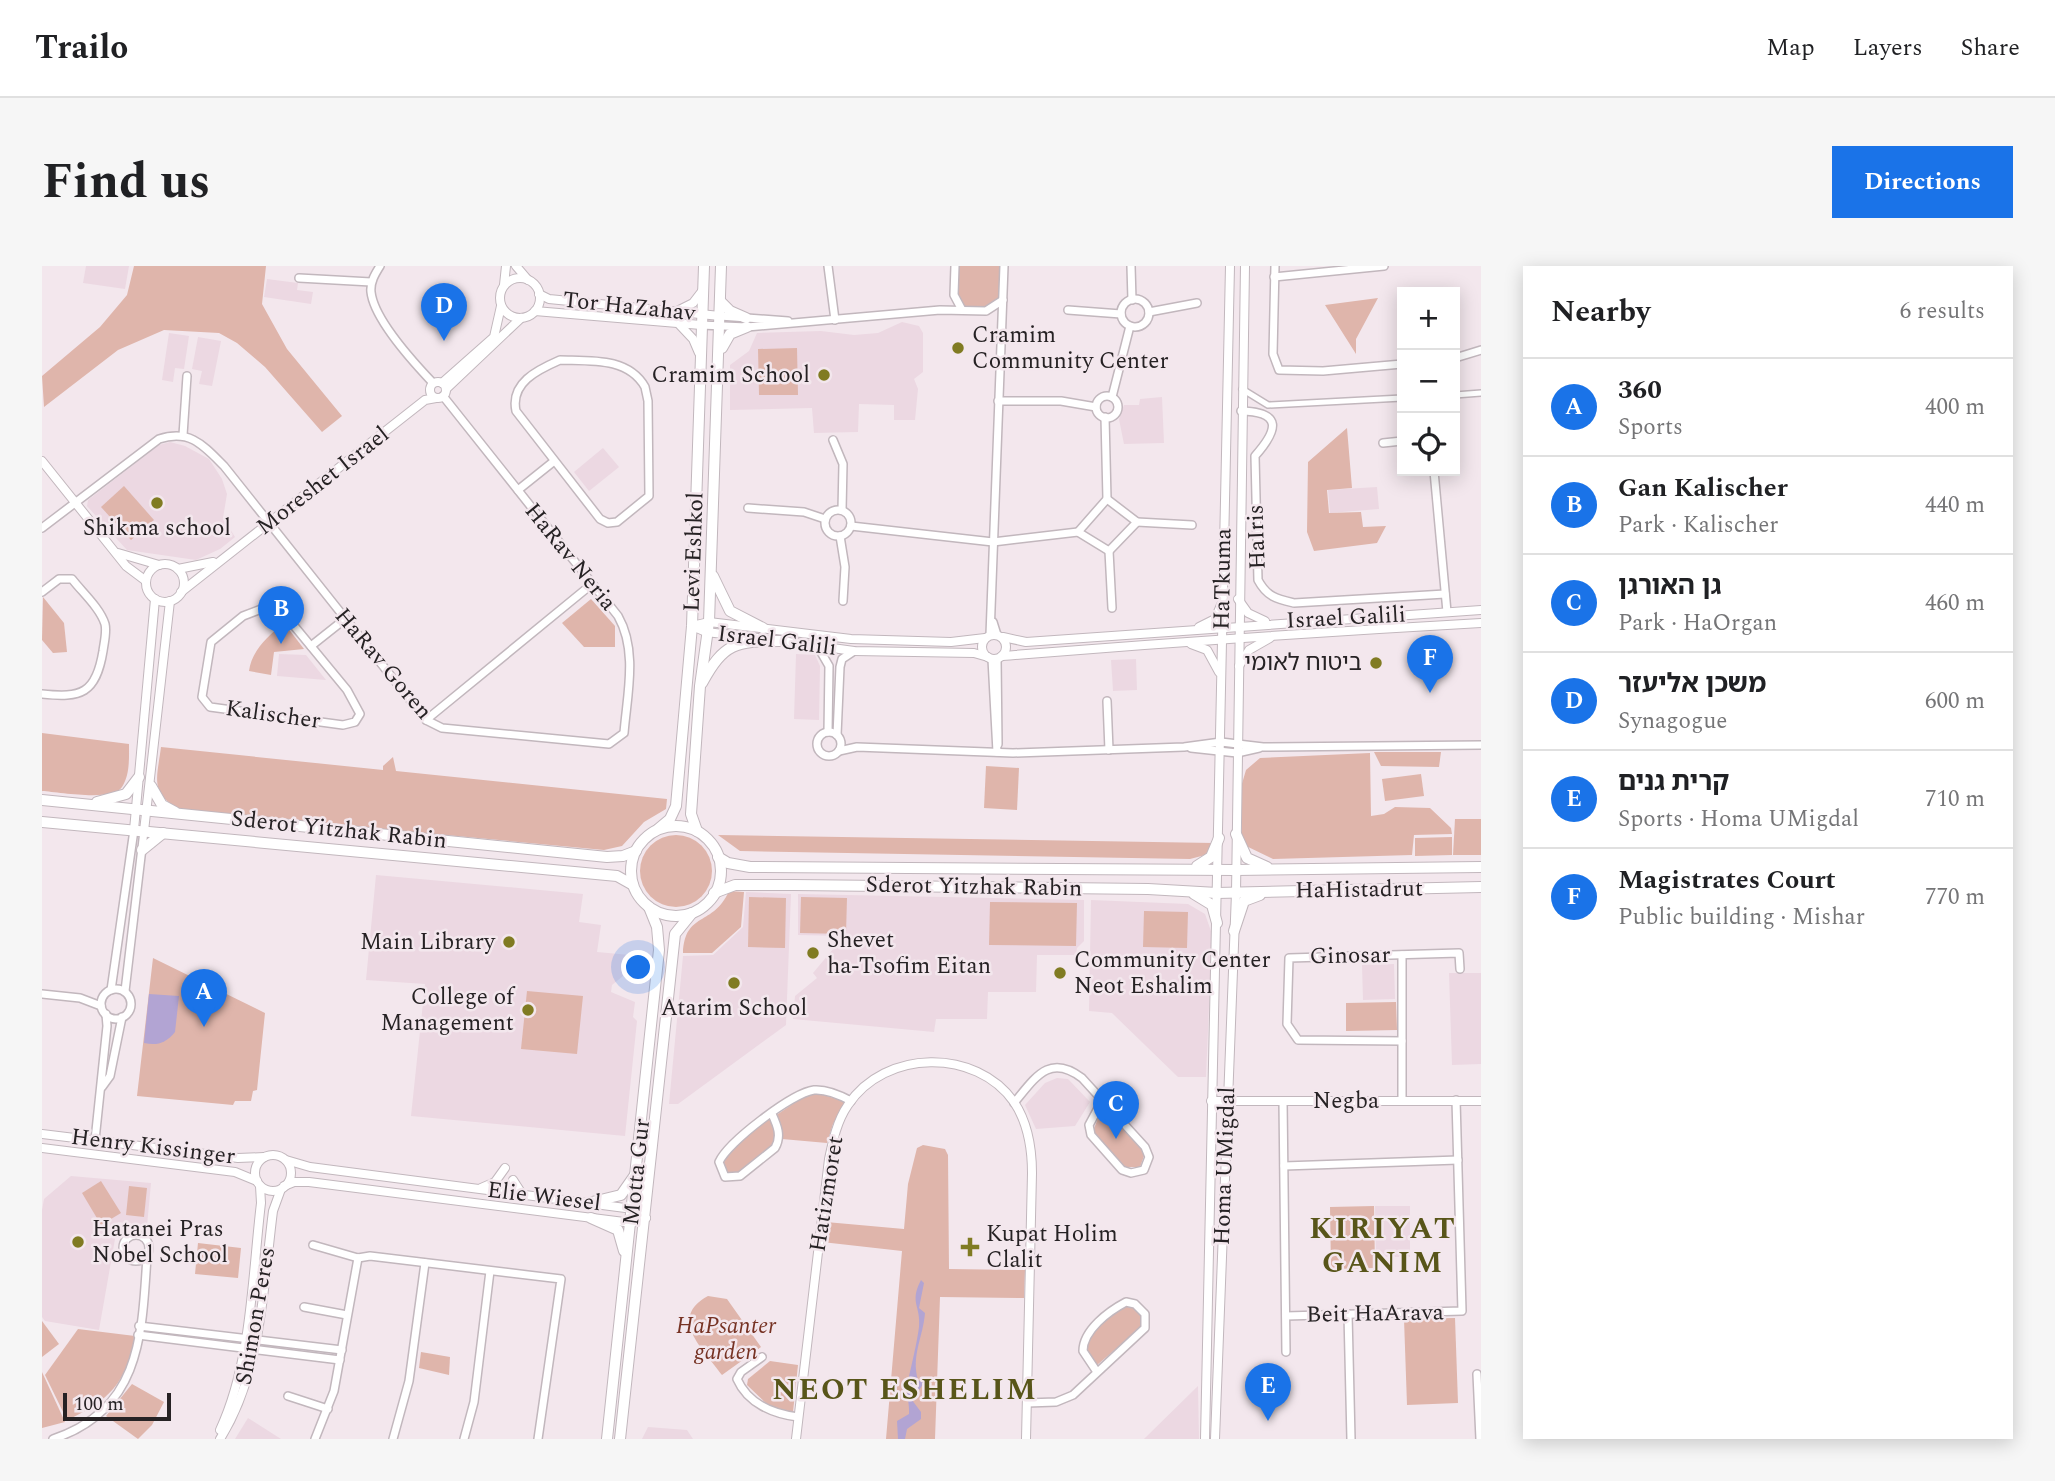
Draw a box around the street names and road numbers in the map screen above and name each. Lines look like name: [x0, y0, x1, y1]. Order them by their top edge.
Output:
street label: Tor HaZahav: [561, 283, 698, 331]
street label: Moreshet Israel: [249, 418, 397, 544]
street label: Levi Eshkol: [674, 492, 714, 612]
street label: HaRav Neria: [515, 495, 625, 619]
street label: HaIris: [1238, 504, 1276, 570]
street label: HaTkuma: [1205, 528, 1241, 630]
street label: Israel Galili: [1285, 597, 1407, 639]
street label: HaRav Goren: [326, 600, 440, 728]
street label: Israel Galili: [715, 616, 839, 666]
street label: Kalischer: [223, 691, 323, 739]
street label: Sderot Yitzhak Rabin: [229, 801, 449, 859]
street label: Sderot Yitzhak Rabin: [865, 868, 1083, 906]
street label: HaHistadrut: [1295, 871, 1423, 909]
street label: Ginosar: [1309, 938, 1391, 974]
street label: Negba: [1313, 1084, 1379, 1119]
street label: Homa UMigdal: [1205, 1086, 1245, 1246]
street label: Motta Gur: [614, 1117, 660, 1227]
street label: Henry Kissinger: [69, 1120, 237, 1174]
street label: Hatizmoret: [801, 1134, 853, 1254]
street label: Elie Wiesel: [485, 1173, 603, 1221]
street label: Shimon Peres: [227, 1244, 285, 1388]
street label: Beit HaArava: [1306, 1295, 1444, 1333]

